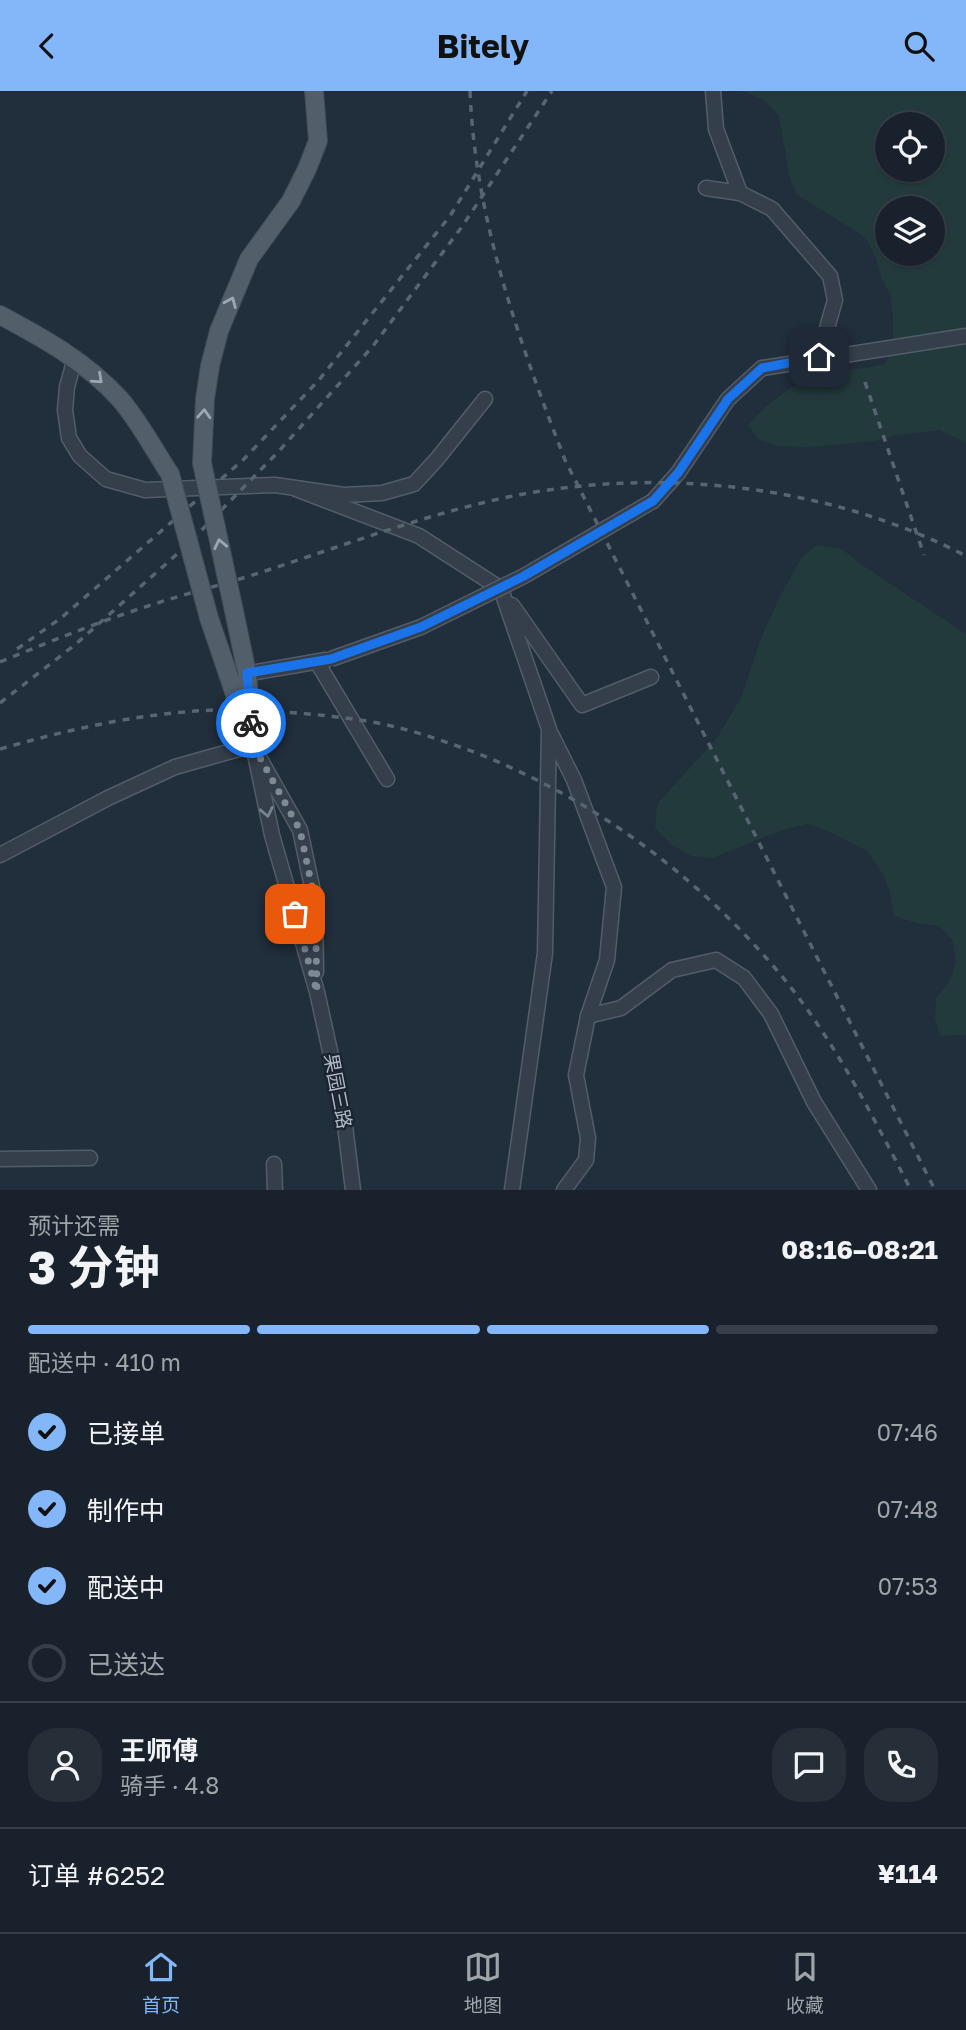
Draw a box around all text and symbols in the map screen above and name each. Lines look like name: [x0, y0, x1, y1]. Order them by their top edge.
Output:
icon: back: [28, 27, 66, 65]
text: Bitely: [437, 27, 529, 65]
icon: search: [900, 27, 938, 65]
map controls: [875, 112, 945, 266]
button: locate: [875, 112, 945, 182]
button: layers: [875, 196, 945, 266]
one-way arrow: [223, 296, 237, 308]
pin: [789, 327, 849, 387]
icon: home: [800, 338, 838, 376]
one-way arrow: [90, 371, 103, 383]
one-way arrow: [196, 408, 211, 419]
one-way arrow: [213, 538, 228, 550]
courier: [216, 688, 286, 758]
icon: bike: [232, 704, 270, 742]
one-way arrow: [259, 806, 274, 818]
pin: [265, 884, 325, 944]
icon: bag: [276, 895, 314, 933]
street label: 果园三路: [320, 1051, 357, 1130]
text: 预计还需: [28, 1211, 120, 1239]
text: 08:16–08:21: [781, 1234, 938, 1265]
text: 3 分钟: [28, 1239, 160, 1294]
text: 配送中 · 410 m: [28, 1348, 181, 1376]
icon: check: [28, 1413, 66, 1451]
text: 已接单: [87, 1418, 165, 1449]
text: 07:46: [877, 1418, 938, 1446]
icon: check: [28, 1490, 66, 1528]
text: 制作中: [87, 1495, 165, 1526]
text: 07:48: [877, 1495, 938, 1523]
icon: check: [28, 1567, 66, 1605]
text: 配送中: [87, 1572, 165, 1603]
text: 07:53: [878, 1572, 938, 1600]
text: 已送达: [87, 1649, 165, 1680]
button: person: [28, 1728, 102, 1802]
button: chat: [772, 1728, 846, 1802]
button: phone: [864, 1728, 938, 1802]
text: 王师傅: [120, 1735, 198, 1766]
text: 骑手 · 4.8: [120, 1771, 219, 1799]
text: ¥114: [878, 1858, 938, 1889]
text: 订单 #6252: [28, 1860, 165, 1891]
tab: 首页: [142, 1948, 180, 2017]
tab: 地图: [464, 1948, 502, 2017]
tab: 收藏: [786, 1948, 824, 2017]

